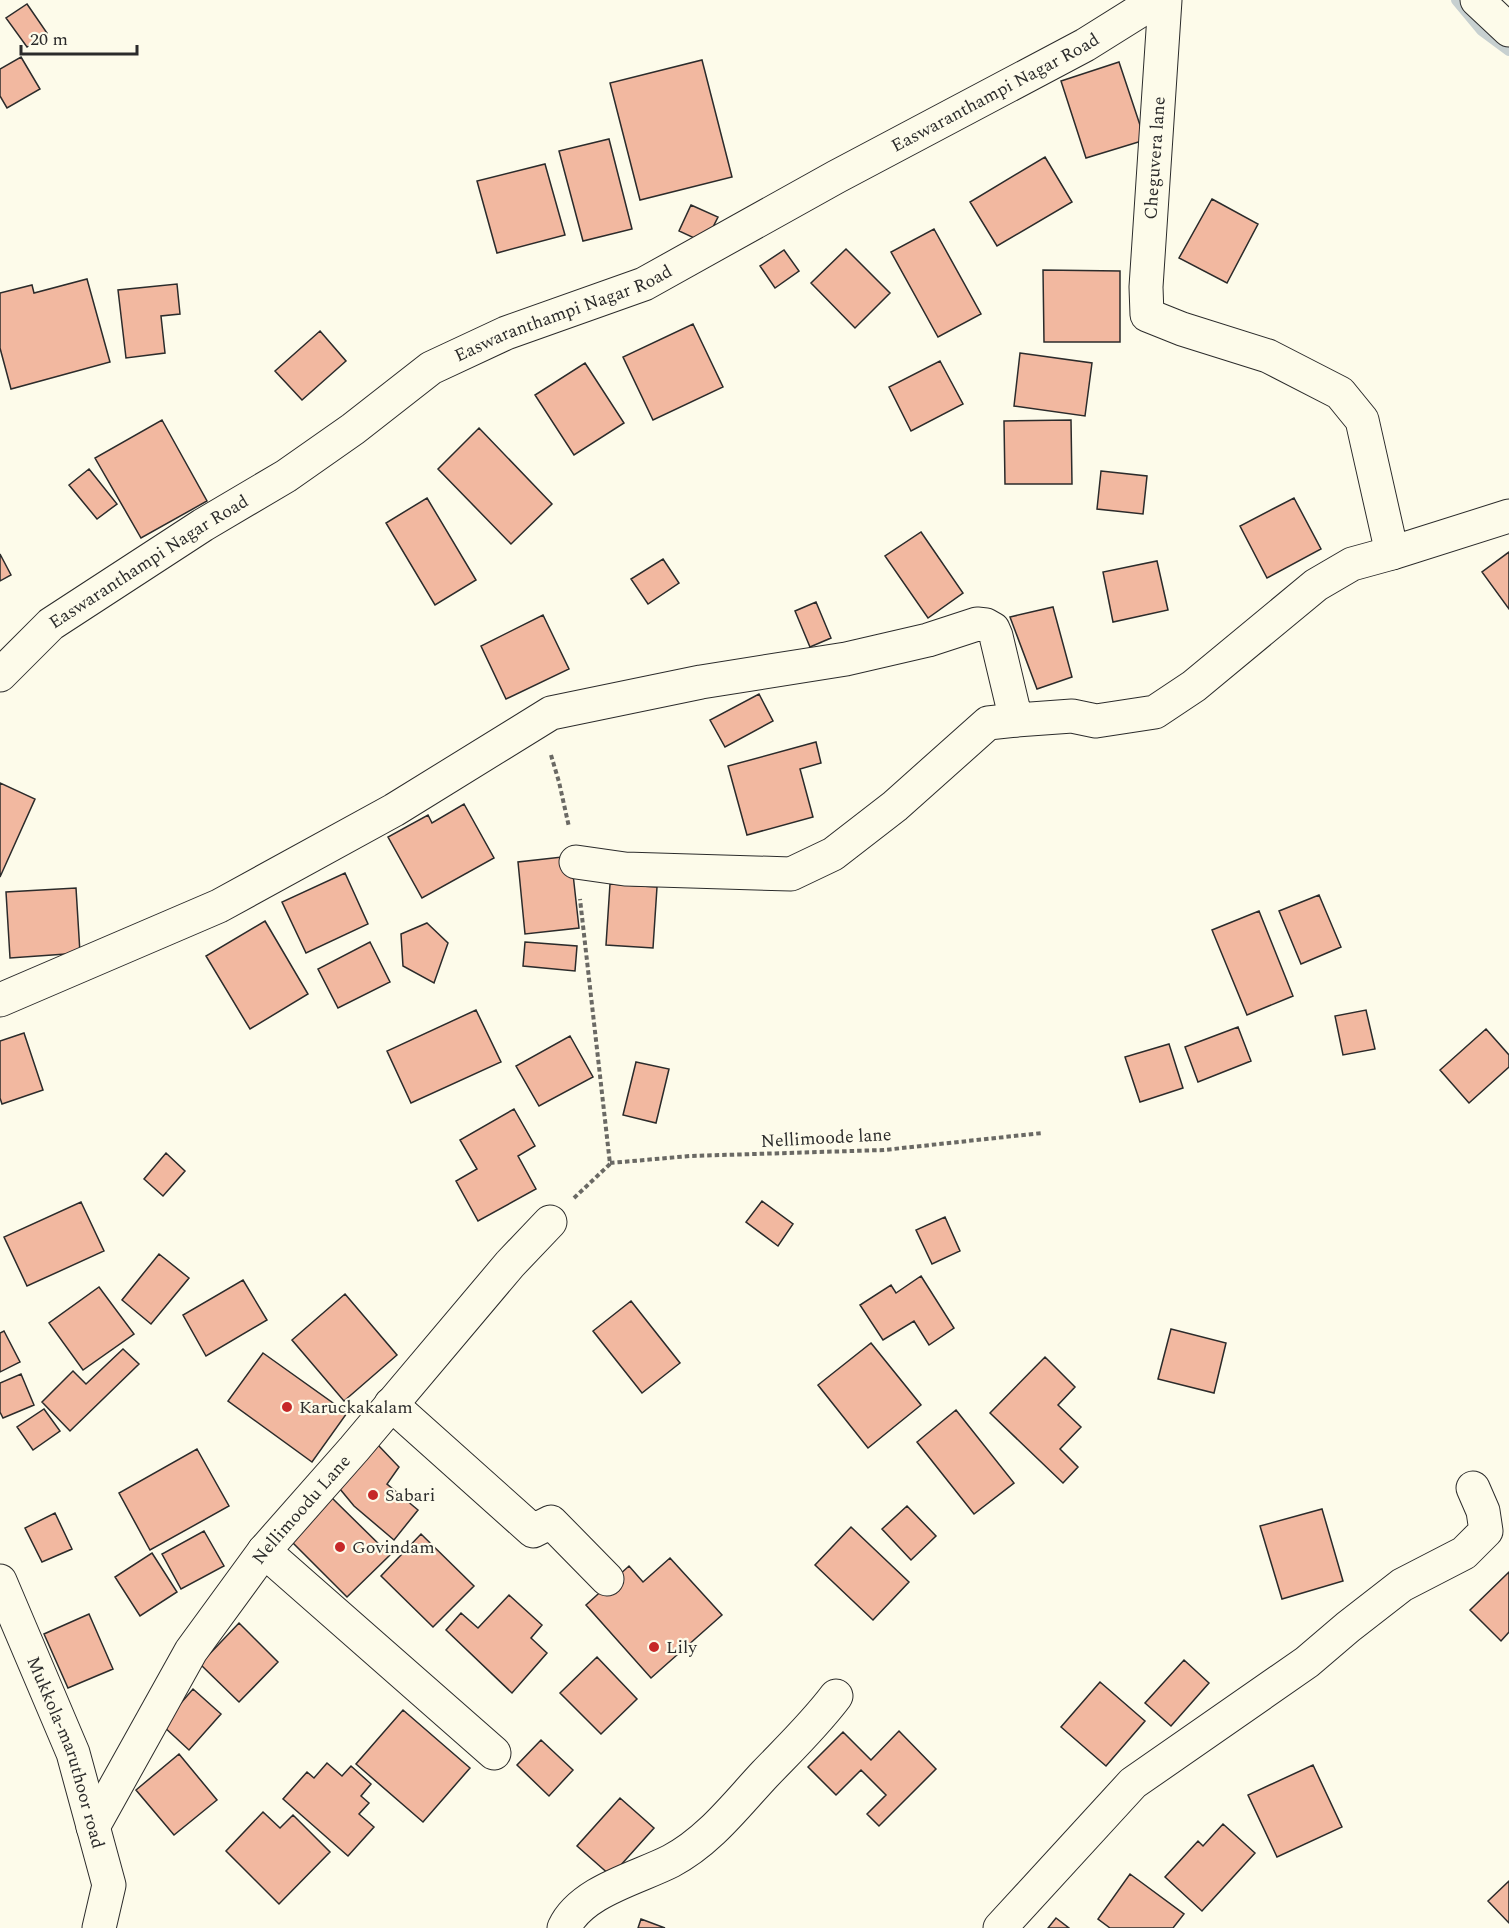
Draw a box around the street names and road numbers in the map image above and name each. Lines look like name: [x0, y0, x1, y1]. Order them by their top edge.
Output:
street label: Easwaranthampi Nagar Road: [886, 26, 1105, 159]
street label: Cheguvera lane: [1137, 95, 1173, 221]
street label: Easwaranthampi Nagar Road: [450, 257, 677, 369]
street label: Easwaranthampi Nagar Road: [43, 488, 254, 635]
street label: Nellimoode lane: [760, 1121, 892, 1155]
street label: Nellimoodu Lane: [245, 1448, 357, 1570]
street label: Mukkola-maruthoor road: [20, 1652, 112, 1852]

